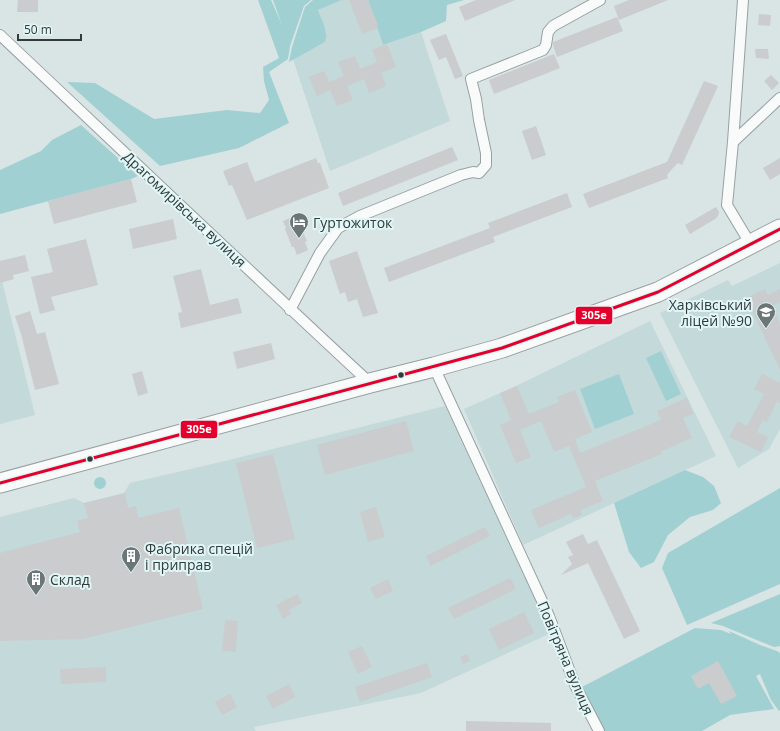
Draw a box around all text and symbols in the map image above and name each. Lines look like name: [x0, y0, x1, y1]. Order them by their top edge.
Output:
scale bar: [18, 16, 81, 42]
text: 50 m: [24, 21, 52, 38]
street label: Драгомирівська вулиця: [119, 147, 251, 271]
hotel icon: Гуртожиток: [288, 211, 310, 239]
place label: Гуртожиток: [313, 213, 393, 232]
place label: Харківський ліцей №90: [669, 295, 752, 330]
school or university icon: Харківський ліцей №90: [755, 301, 777, 329]
line badge: 305e: [575, 306, 613, 325]
text: 305e: [581, 307, 607, 322]
unlabelled marker: [396, 370, 406, 380]
line badge: 305e: [180, 420, 218, 439]
text: 305e: [186, 421, 212, 436]
unlabelled marker: [85, 454, 95, 464]
place label: Фабрика спецій і приправ: [145, 539, 253, 574]
building icon: Фабрика спецій і приправ: [120, 545, 142, 573]
building icon: Склад: [25, 568, 47, 596]
place label: Склад: [50, 570, 90, 589]
street label: Повітряна вулиця: [533, 598, 599, 718]

